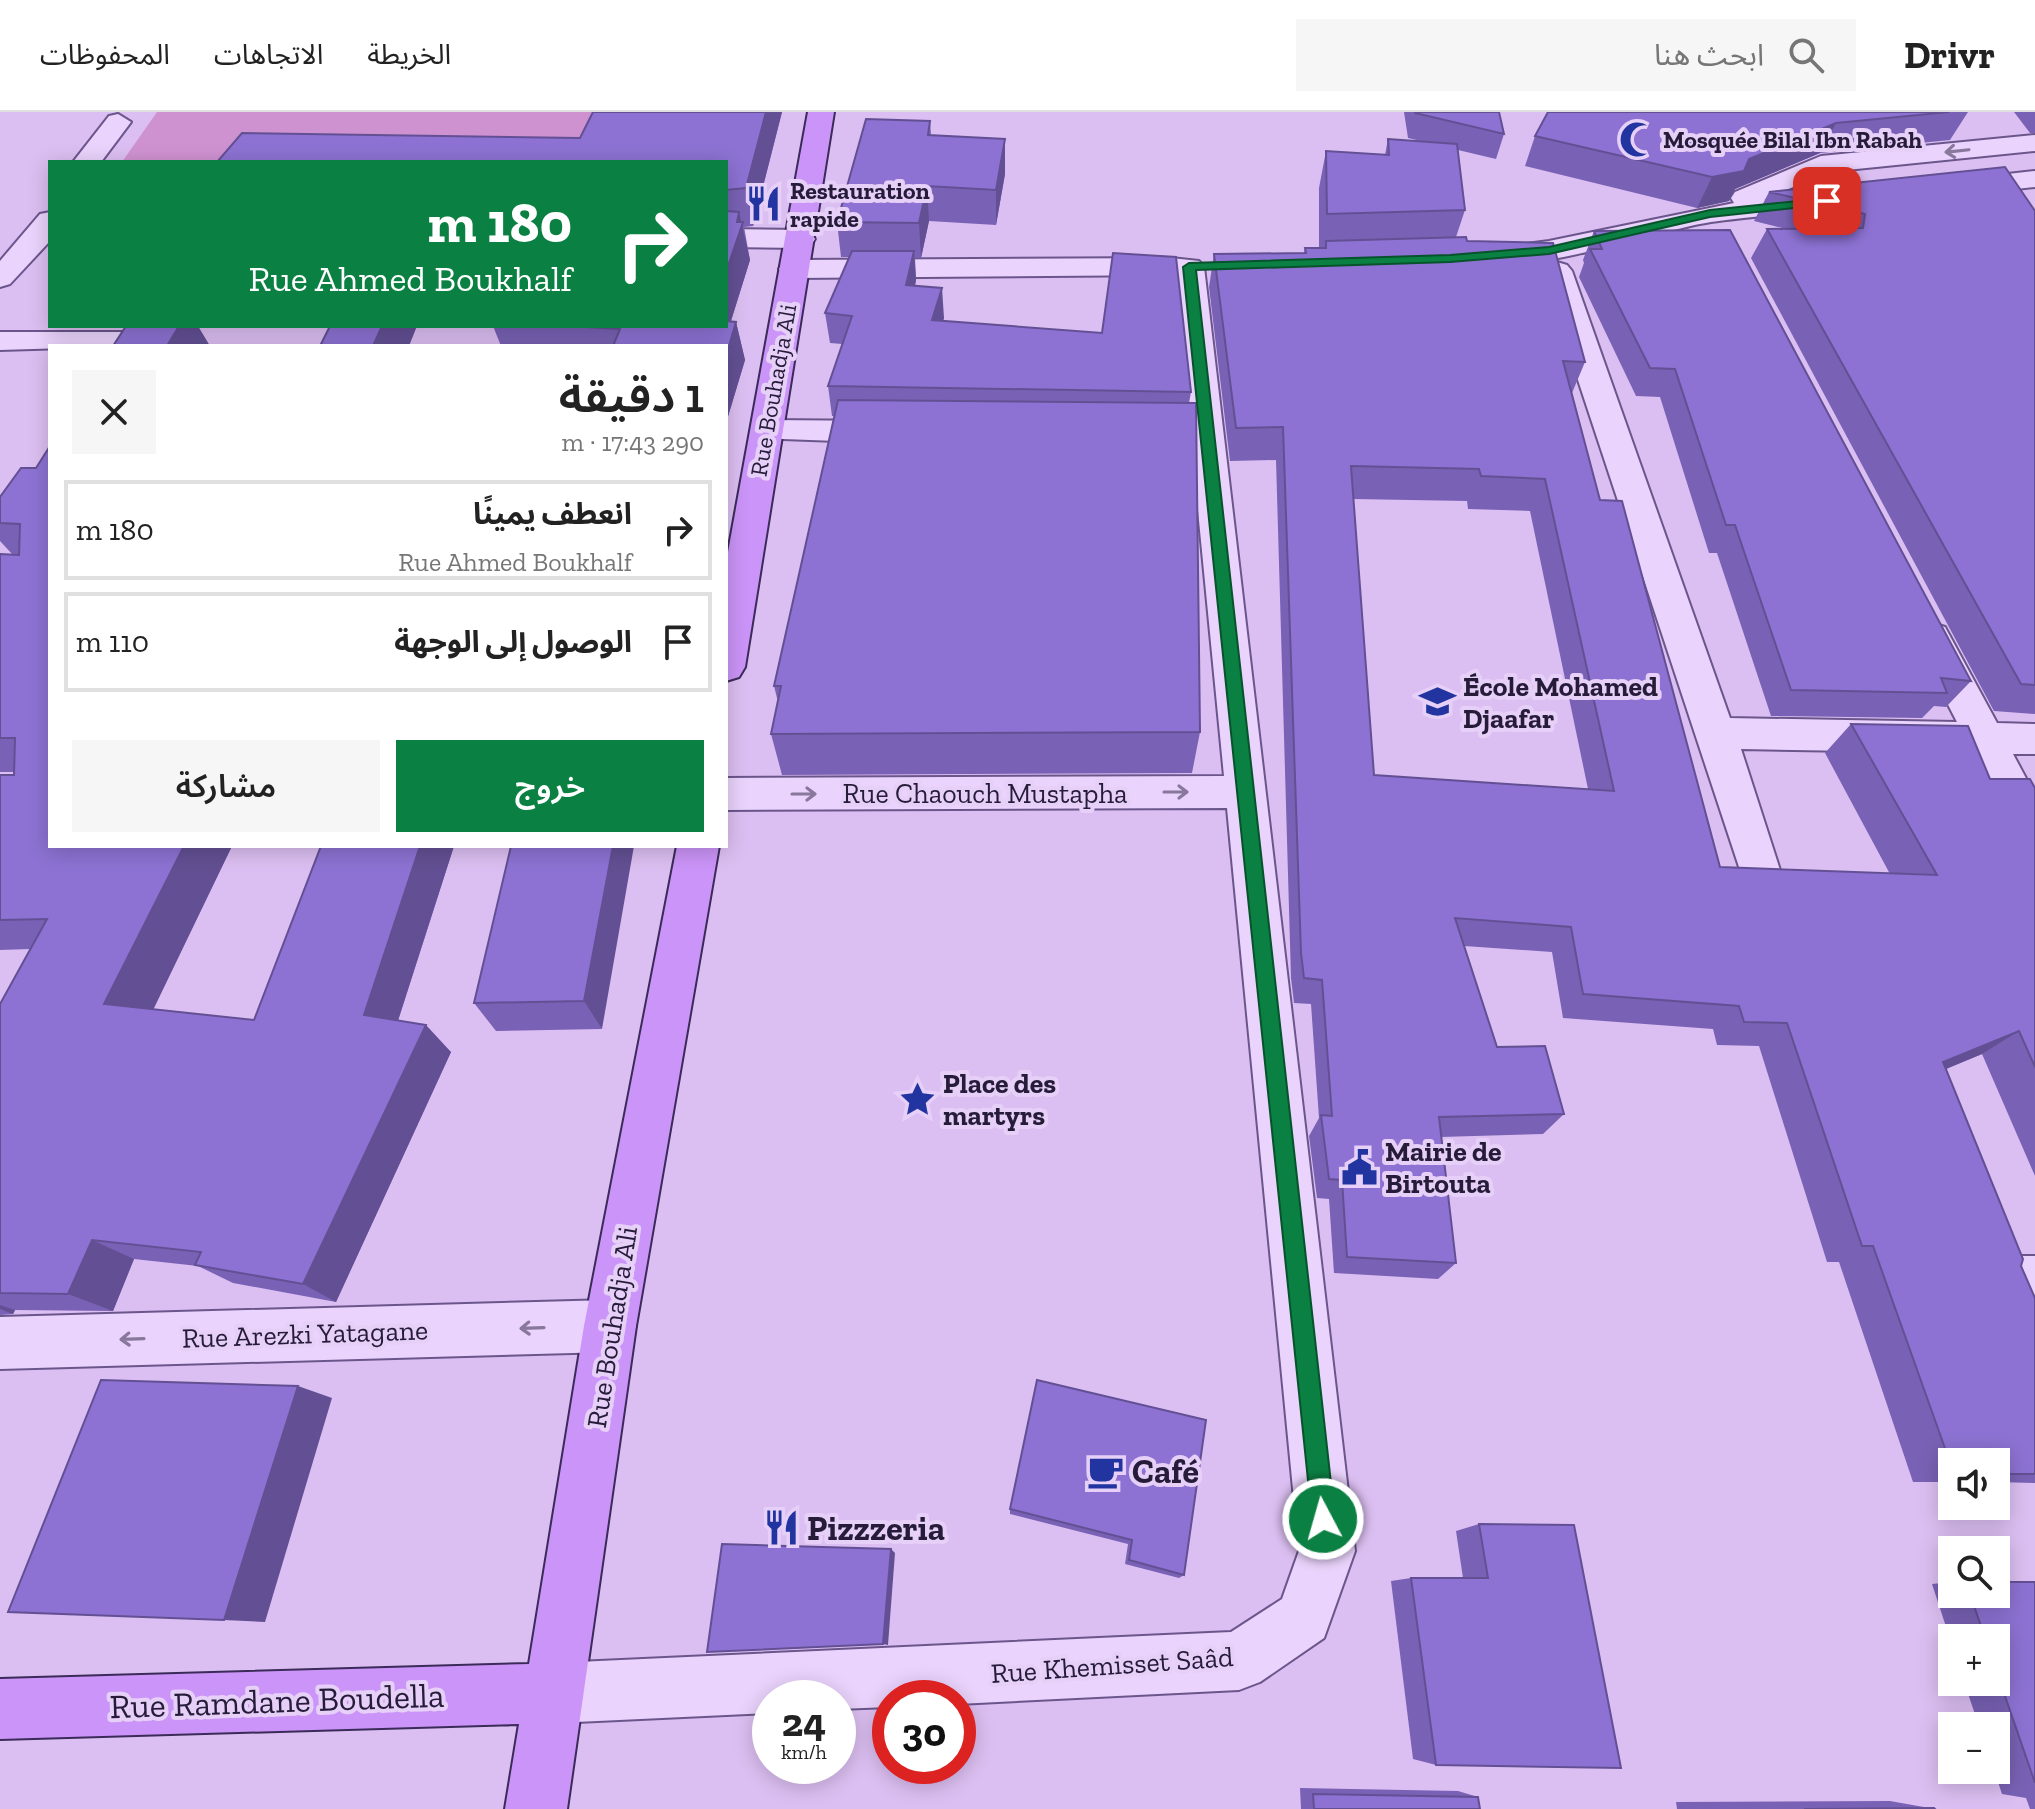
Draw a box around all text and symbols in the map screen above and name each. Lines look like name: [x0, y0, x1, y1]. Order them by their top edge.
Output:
search box: [1296, 19, 1856, 91]
text: Drivr: [1904, 32, 1995, 78]
icon: search: [1784, 33, 1828, 77]
text: ابحث هنا: [1654, 37, 1764, 73]
text: المحفوظات: [40, 38, 170, 71]
text: الاتجاهات: [214, 38, 323, 71]
text: الخريطة: [367, 38, 451, 71]
mosque icon: Mosquée Bilal Ibn Rabah: [1618, 120, 1656, 158]
place label: Mosquée Bilal Ibn Rabah: [1663, 125, 1922, 154]
one-way arrow: [1944, 143, 1971, 158]
pin: [1793, 167, 1861, 235]
place label: Restauration rapide: [790, 176, 930, 233]
icon: arrive: [1805, 179, 1849, 223]
restaurant icon: Restauration rapide: [745, 185, 783, 223]
text: 180 m: [427, 189, 572, 256]
icon: right: [600, 192, 704, 296]
text: Rue Ahmed Boukhalf: [248, 257, 572, 300]
street label: Rue Bouhadja Ali: [744, 301, 802, 478]
text: 1 دقيقة: [559, 367, 704, 424]
button: close: [72, 370, 156, 454]
text: 290 m · 17:43: [562, 426, 704, 458]
text: انعطف يمينًا: [473, 496, 632, 532]
icon: right: [656, 508, 700, 552]
text: 180 m: [76, 512, 154, 548]
text: Rue Ahmed Boukhalf: [398, 546, 632, 578]
icon: arrive: [656, 620, 700, 664]
text: 110 m: [76, 624, 149, 660]
text: الوصول إلى الوجهة: [394, 624, 632, 660]
place label: École Mohamed Djaafar: [1463, 670, 1658, 735]
school or university icon: École Mohamed Djaafar: [1418, 683, 1456, 721]
button: مشاركة: [72, 740, 380, 832]
button: خروج: [396, 740, 704, 832]
street label: Rue Chaouch Mustapha: [842, 777, 1128, 810]
one-way arrow: [1162, 784, 1189, 800]
one-way arrow: [790, 786, 817, 802]
place label: Place des martyrs: [943, 1067, 1056, 1132]
place icon: Place des martyrs: [898, 1080, 936, 1118]
place label: Mairie de Birtouta: [1385, 1135, 1501, 1200]
public building icon: Mairie de Birtouta: [1340, 1148, 1378, 1186]
street label: Rue Bouhadja Ali: [580, 1224, 644, 1430]
street label: Rue Arezki Yatagane: [181, 1313, 429, 1355]
one-way arrow: [519, 1320, 546, 1336]
one-way arrow: [119, 1331, 146, 1347]
map controls: [1938, 1448, 2010, 1784]
button: sound: [1938, 1448, 2010, 1520]
place label: Café: [1132, 1451, 1199, 1492]
cafe icon: Café: [1087, 1452, 1125, 1490]
position arrow: [1281, 1477, 1365, 1561]
place label: Pizzzeria: [807, 1508, 945, 1549]
restaurant icon: Pizzzeria: [762, 1509, 800, 1547]
button: search: [1938, 1536, 2010, 1608]
button: +: [1938, 1624, 2010, 1696]
street label: Rue Khemisset Saâd: [990, 1640, 1234, 1690]
street label: Rue Ramdane Boudella: [109, 1675, 445, 1727]
speed limit sign: 30: [872, 1680, 976, 1784]
text: 24: [782, 1698, 826, 1746]
button: −: [1938, 1712, 2010, 1784]
text: km/h: [781, 1740, 827, 1764]

